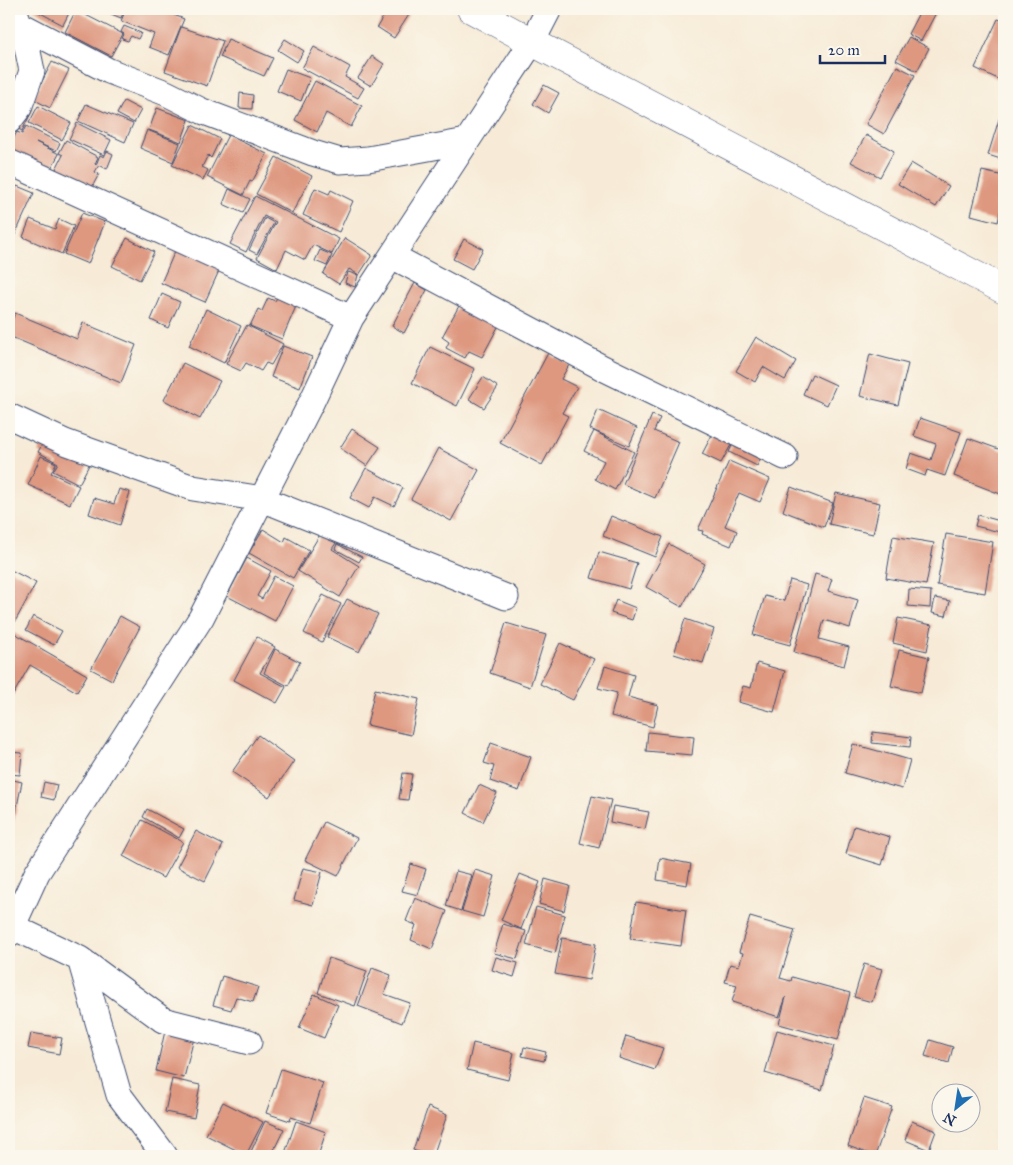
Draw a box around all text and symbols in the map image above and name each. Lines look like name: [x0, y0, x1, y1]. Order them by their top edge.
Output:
scale bar: [820, 32, 886, 64]
text: 20 m: [828, 41, 860, 59]
north arrow: [930, 1082, 980, 1132]
text: N: [940, 1108, 959, 1129]

